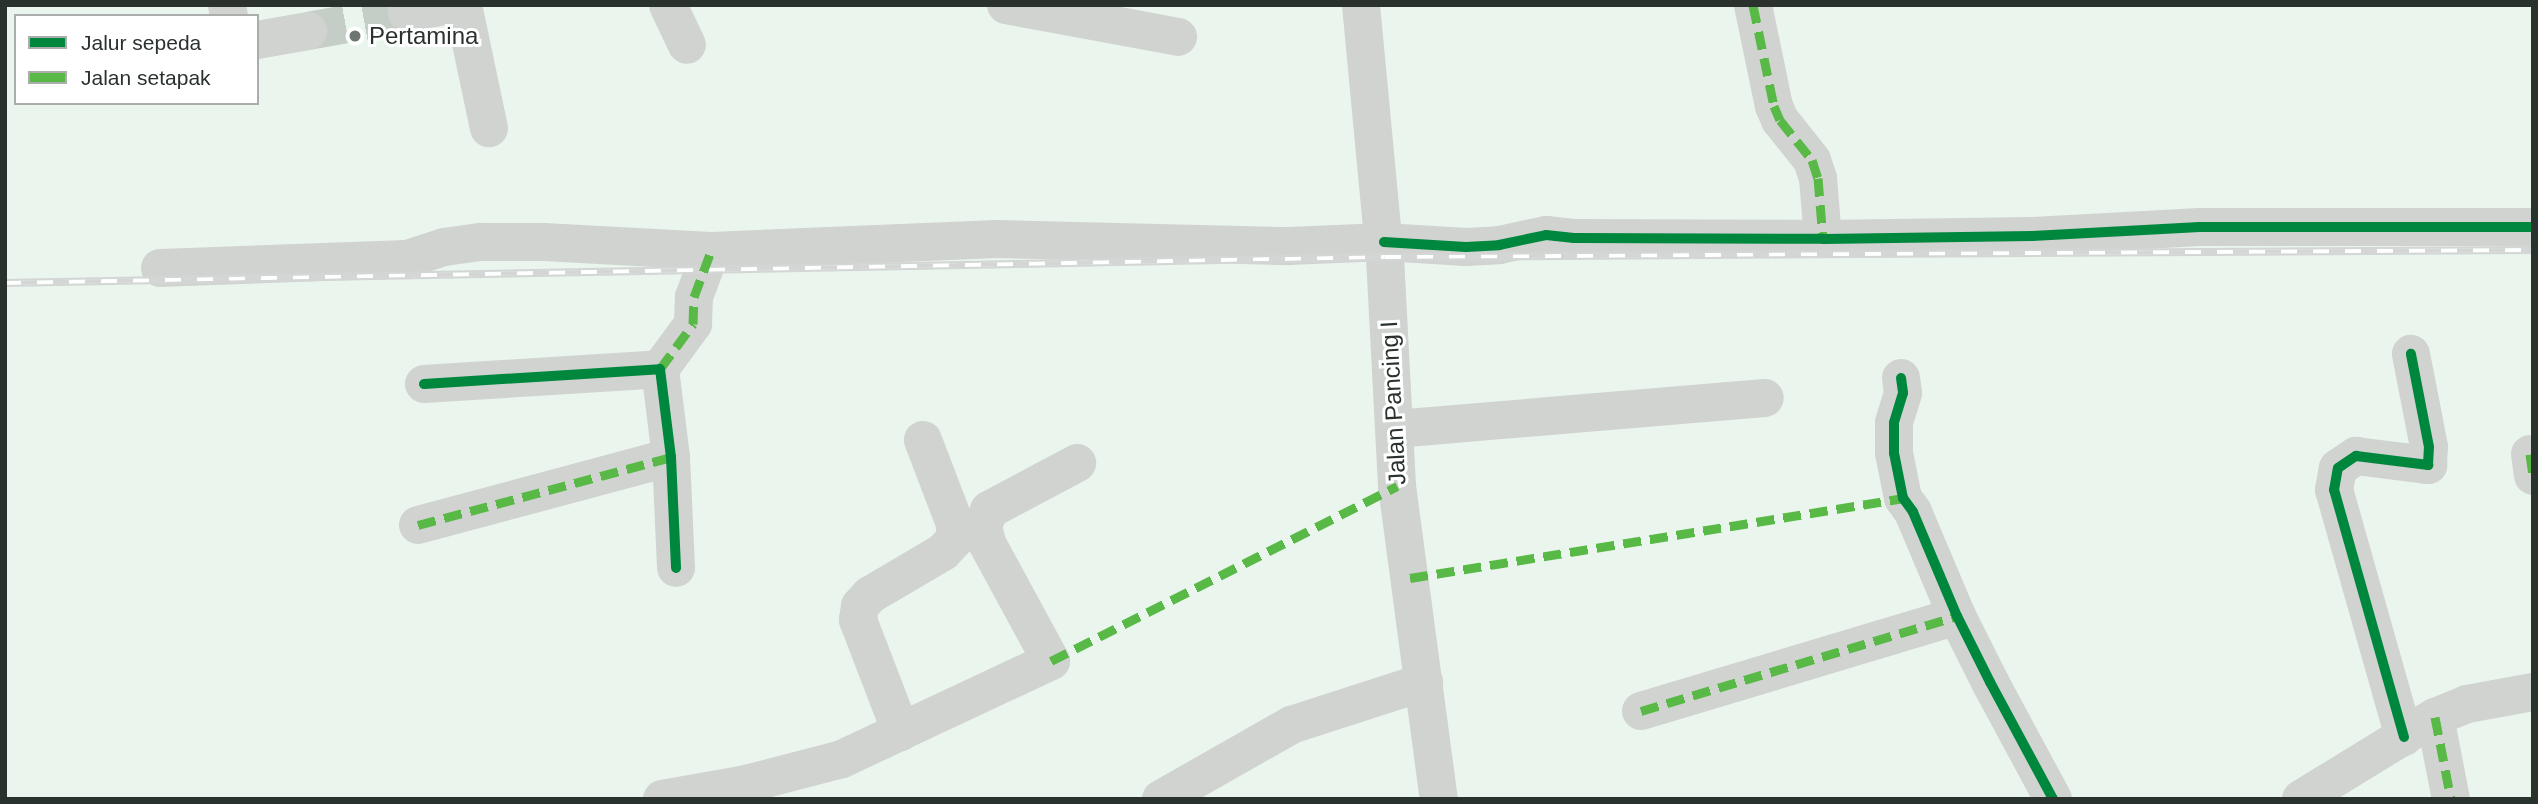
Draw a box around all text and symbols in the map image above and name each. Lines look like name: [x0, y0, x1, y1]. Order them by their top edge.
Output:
legend: [14, 14, 259, 105]
place label: Pertamina: [369, 22, 478, 50]
marker: Pertamina: [347, 28, 363, 44]
text: Jalur sepeda: [81, 31, 201, 54]
text: Jalan setapak: [81, 66, 211, 89]
street label: Jalan Pancing I: [1374, 320, 1412, 486]

